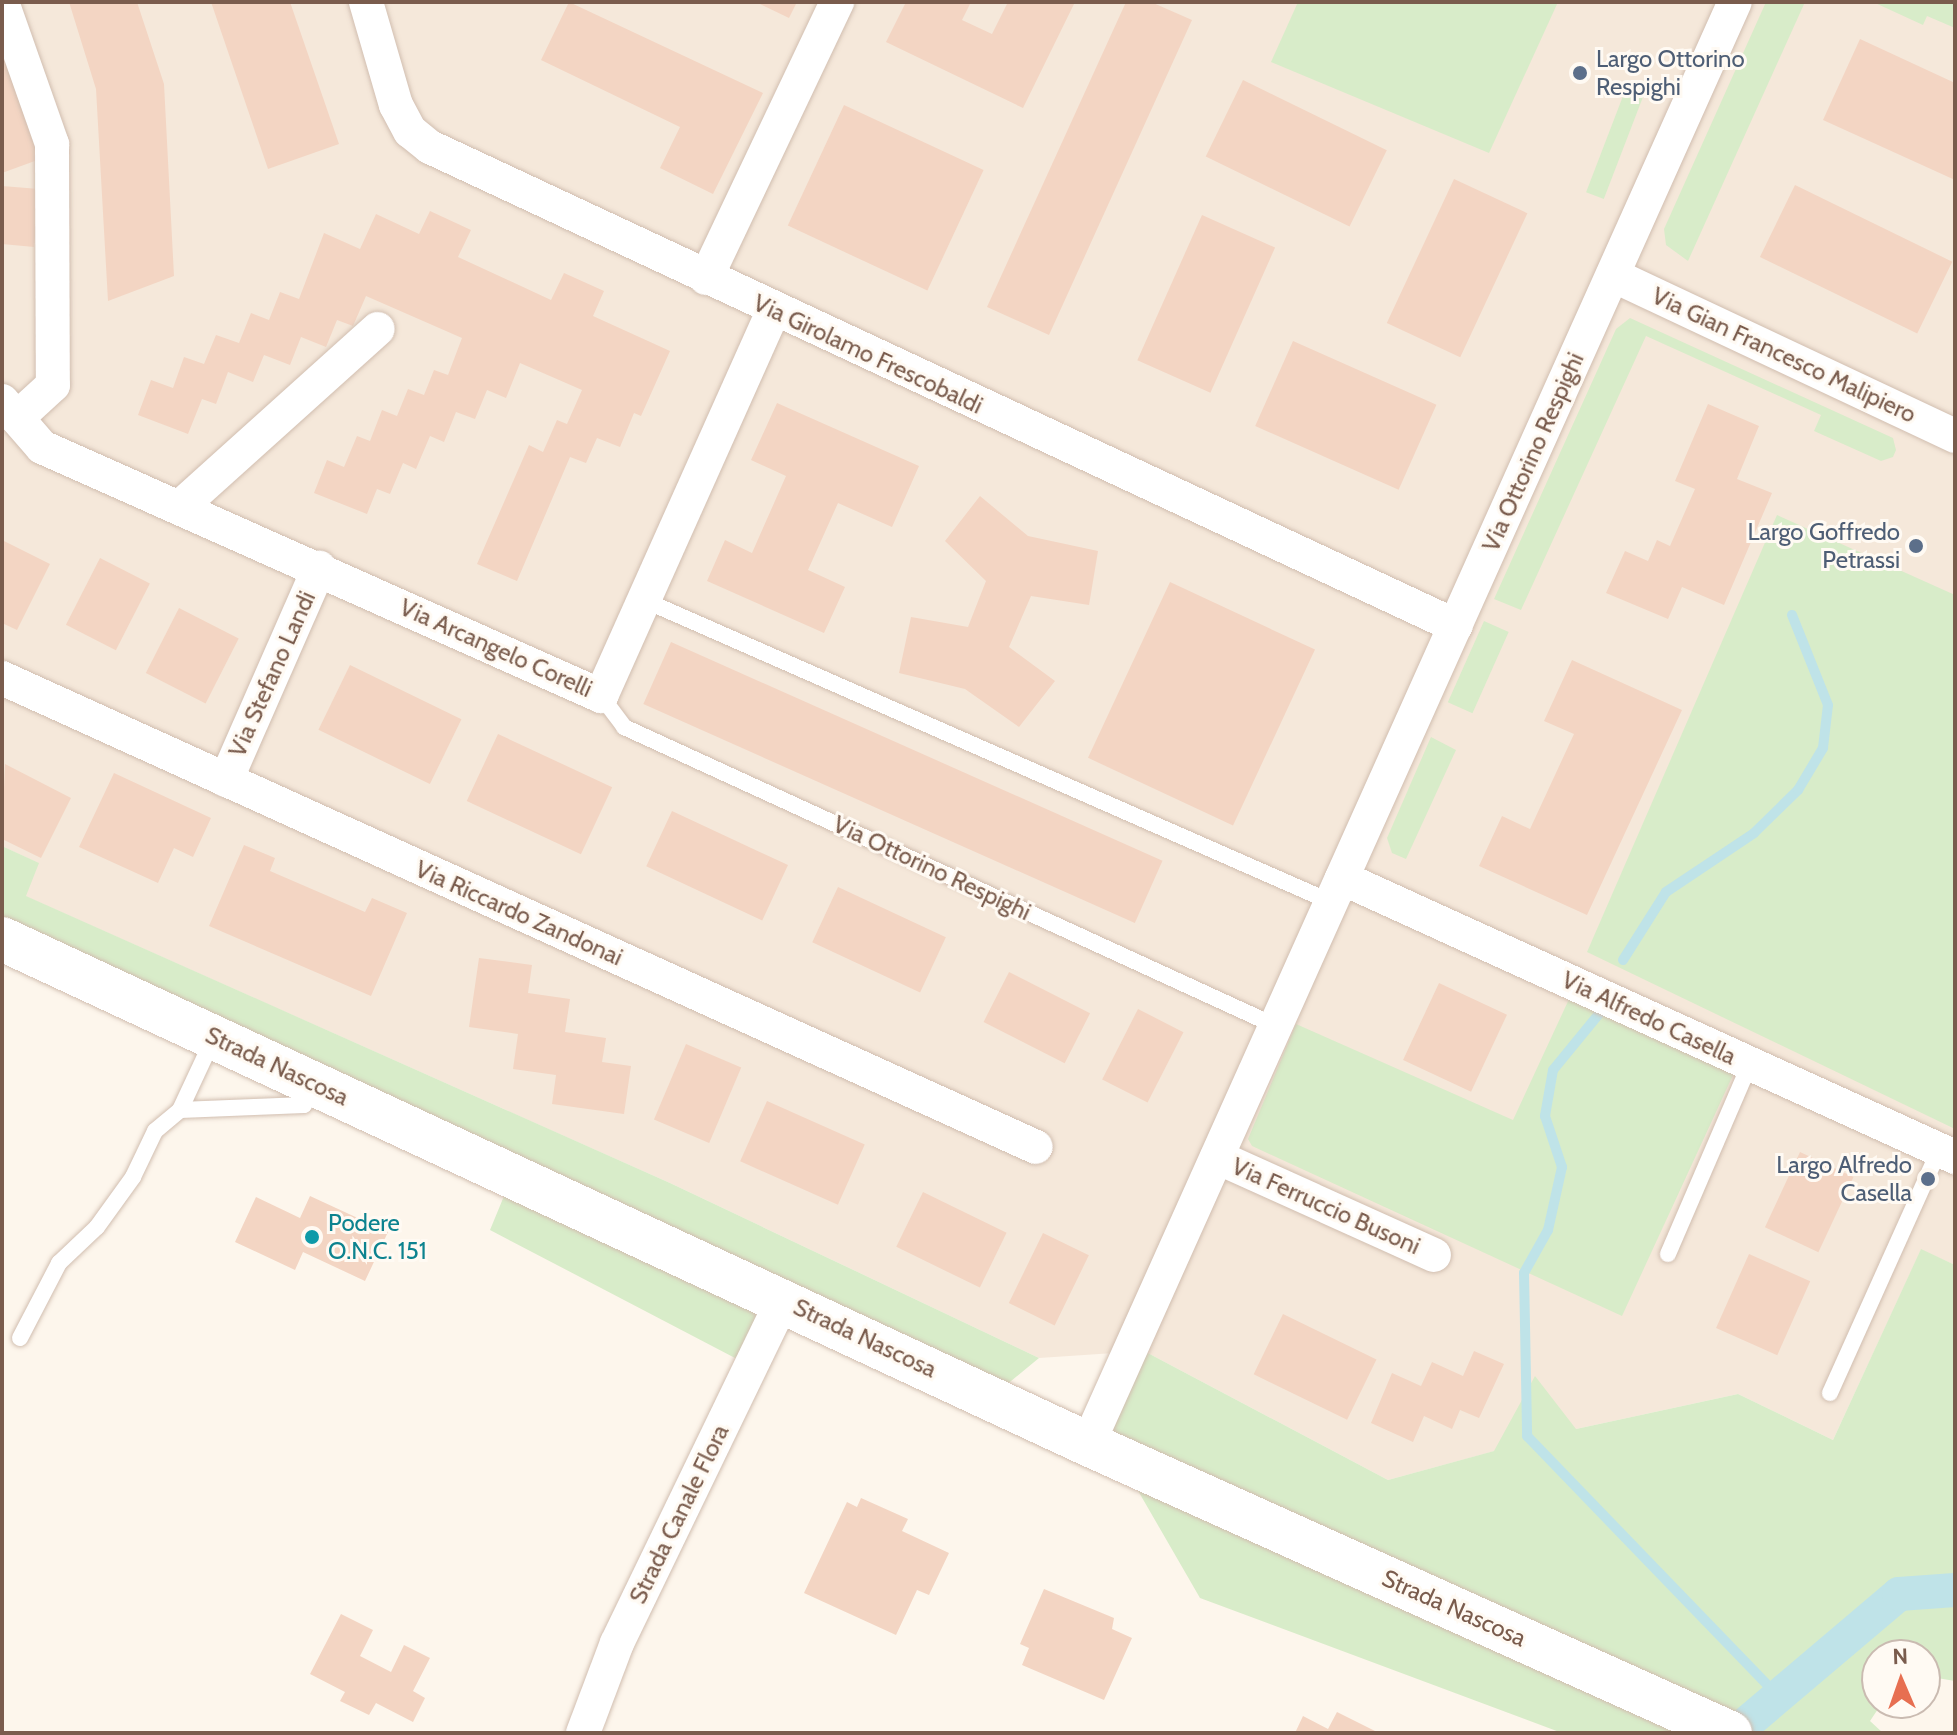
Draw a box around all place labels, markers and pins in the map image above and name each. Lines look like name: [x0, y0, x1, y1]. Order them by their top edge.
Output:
place label: Largo Ottorino Respighi: [1596, 45, 1745, 101]
marker: Largo Ottorino Respighi: [1571, 64, 1589, 82]
place label: Largo Goffredo Petrassi: [1747, 518, 1900, 574]
marker: Largo Goffredo Petrassi: [1907, 537, 1925, 555]
place label: Largo Alfredo Casella: [1776, 1151, 1912, 1207]
marker: Largo Alfredo Casella: [1919, 1170, 1937, 1188]
place label: Podere O.N.C. 151: [328, 1209, 426, 1265]
marker: Podere O.N.C. 151: [303, 1228, 321, 1246]

